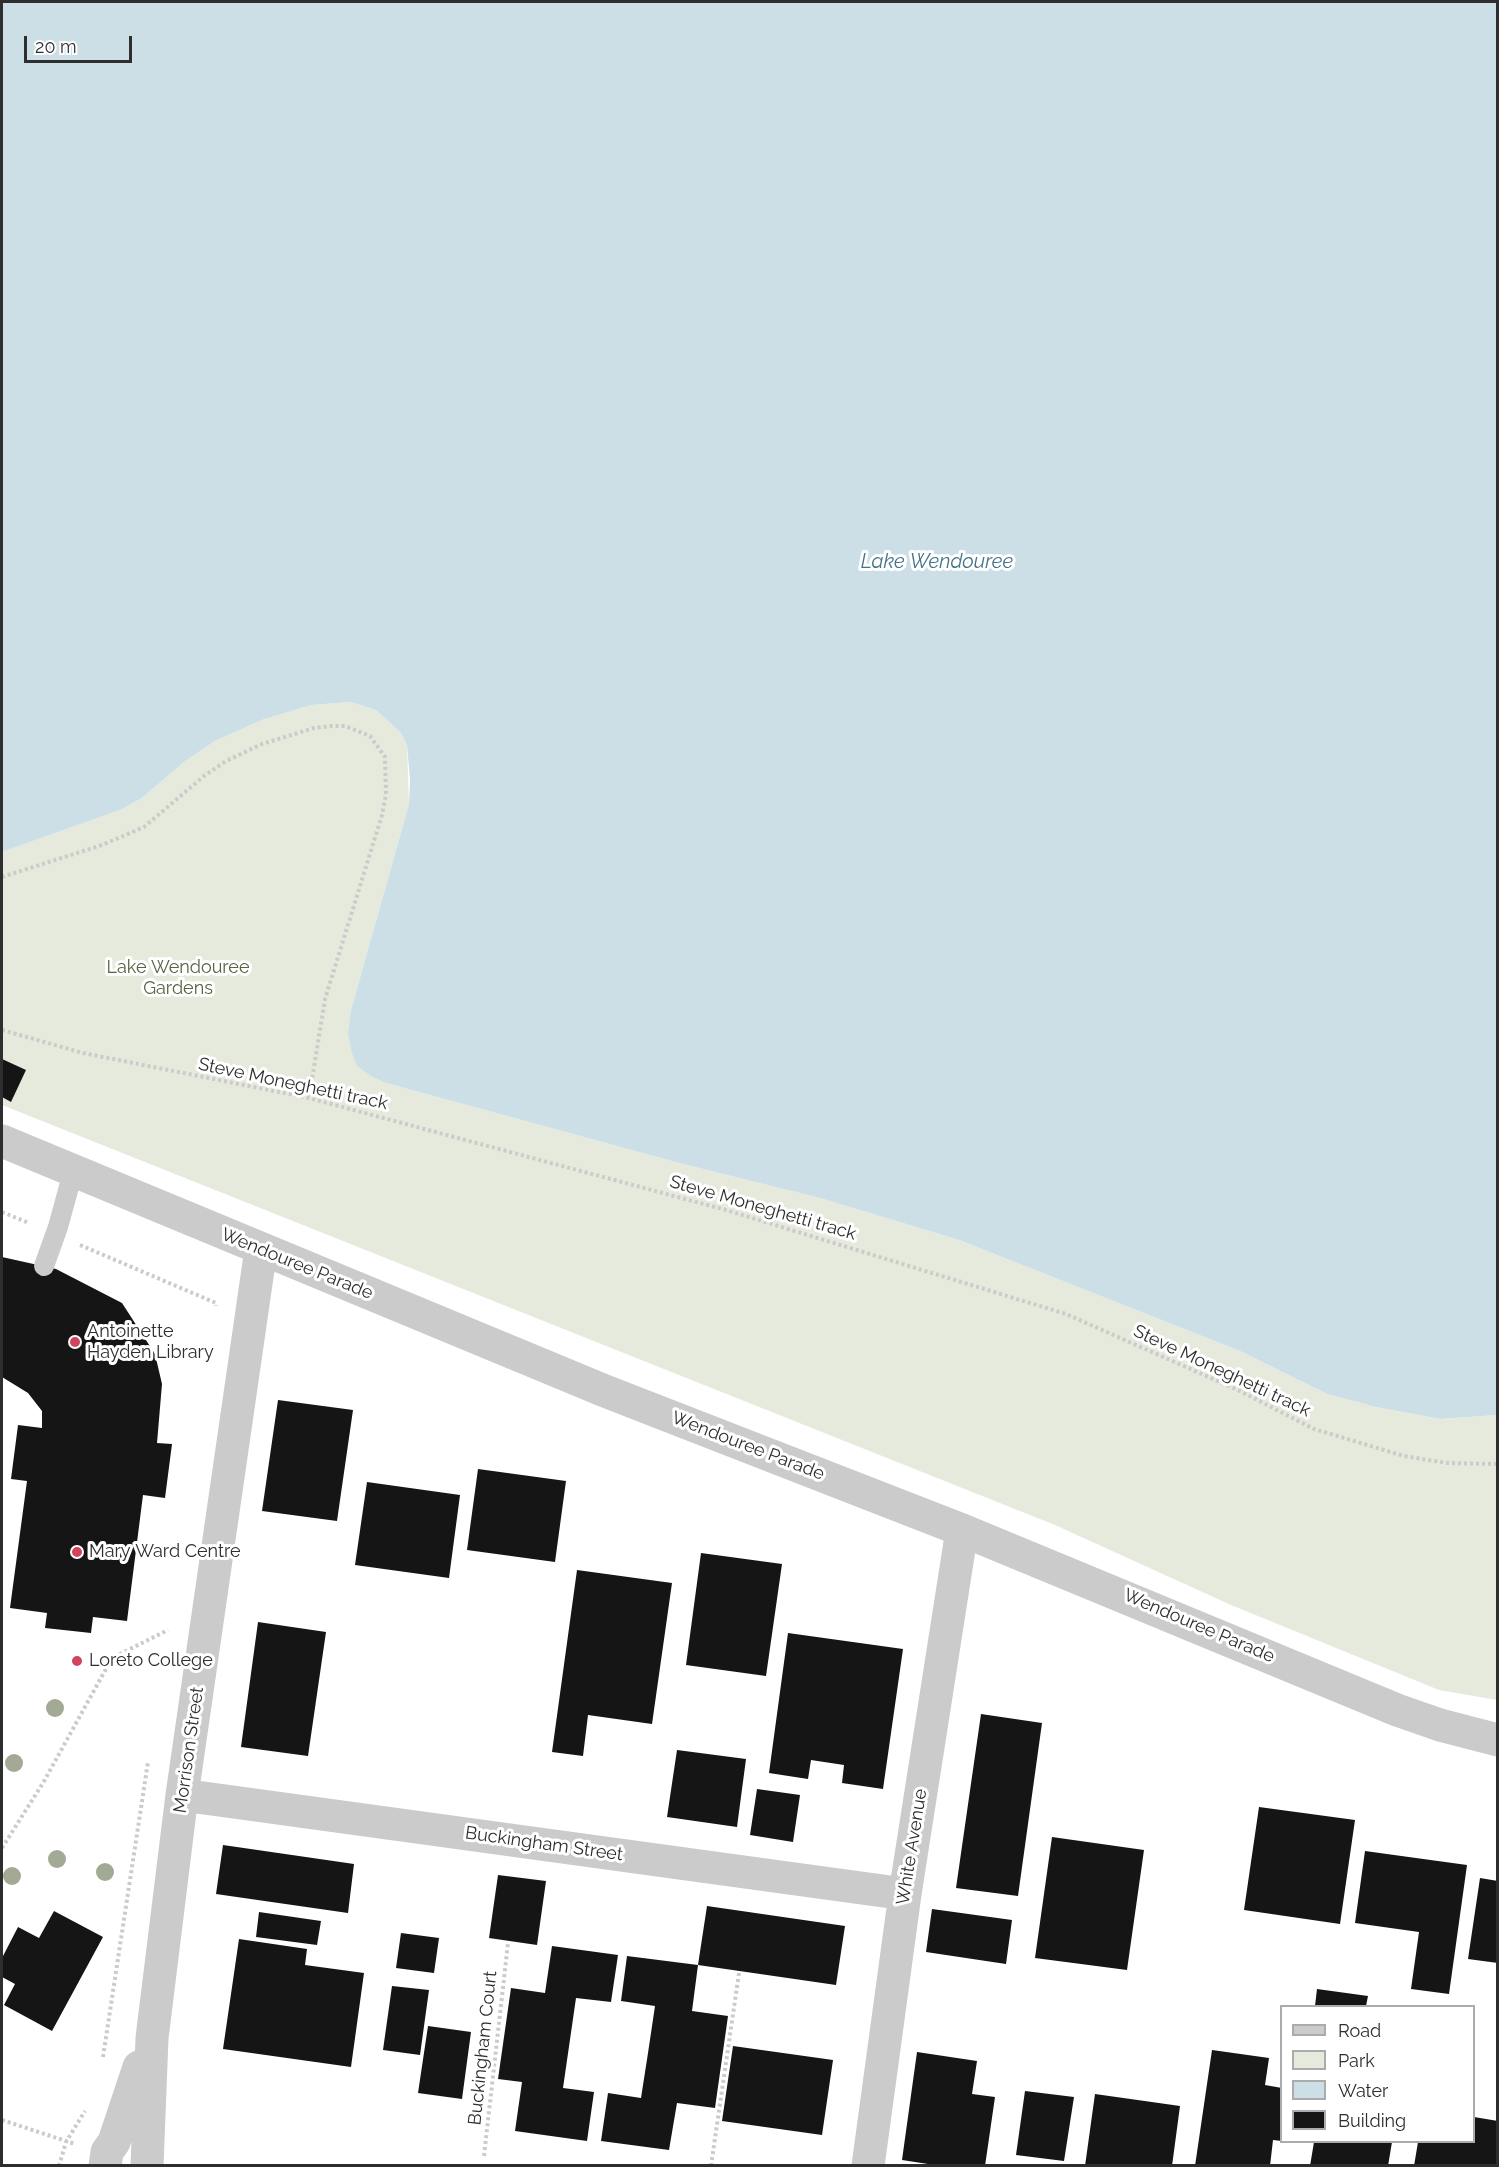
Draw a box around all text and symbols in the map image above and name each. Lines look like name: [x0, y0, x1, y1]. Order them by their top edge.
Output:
scale bar: [27, 24, 135, 62]
text: 20 m: [35, 36, 77, 57]
water label: Lake Wendouree: [861, 550, 1013, 574]
park label: Lake Wendouree Gardens: [107, 957, 249, 1000]
street label: Steve Moneghetti track: [196, 1053, 390, 1115]
street label: Steve Moneghetti track: [667, 1171, 859, 1245]
street label: Wendouree Parade: [218, 1224, 376, 1304]
street label: Steve Moneghetti track: [1130, 1320, 1314, 1422]
place label: Antoinette Hayden Library: [87, 1321, 214, 1364]
marker: Antoinette Hayden Library: [68, 1335, 82, 1349]
street label: Wendouree Parade: [669, 1407, 827, 1485]
place label: Mary Ward Centre: [89, 1541, 241, 1563]
marker: Mary Ward Centre: [70, 1545, 84, 1559]
street label: Wendouree Parade: [1120, 1584, 1278, 1668]
place label: Loreto College: [89, 1650, 213, 1672]
marker: Loreto College: [70, 1654, 84, 1668]
street label: Morrison Street: [169, 1685, 209, 1815]
street label: White Avenue: [892, 1787, 932, 1907]
street label: Buckingham Street: [464, 1822, 624, 1866]
street label: Buckingham Court: [464, 1970, 502, 2126]
legend: [1280, 2005, 1475, 2143]
text: Road: [1338, 2020, 1381, 2041]
text: Park: [1338, 2050, 1375, 2071]
text: Water: [1338, 2080, 1388, 2101]
text: Building: [1338, 2110, 1406, 2131]

